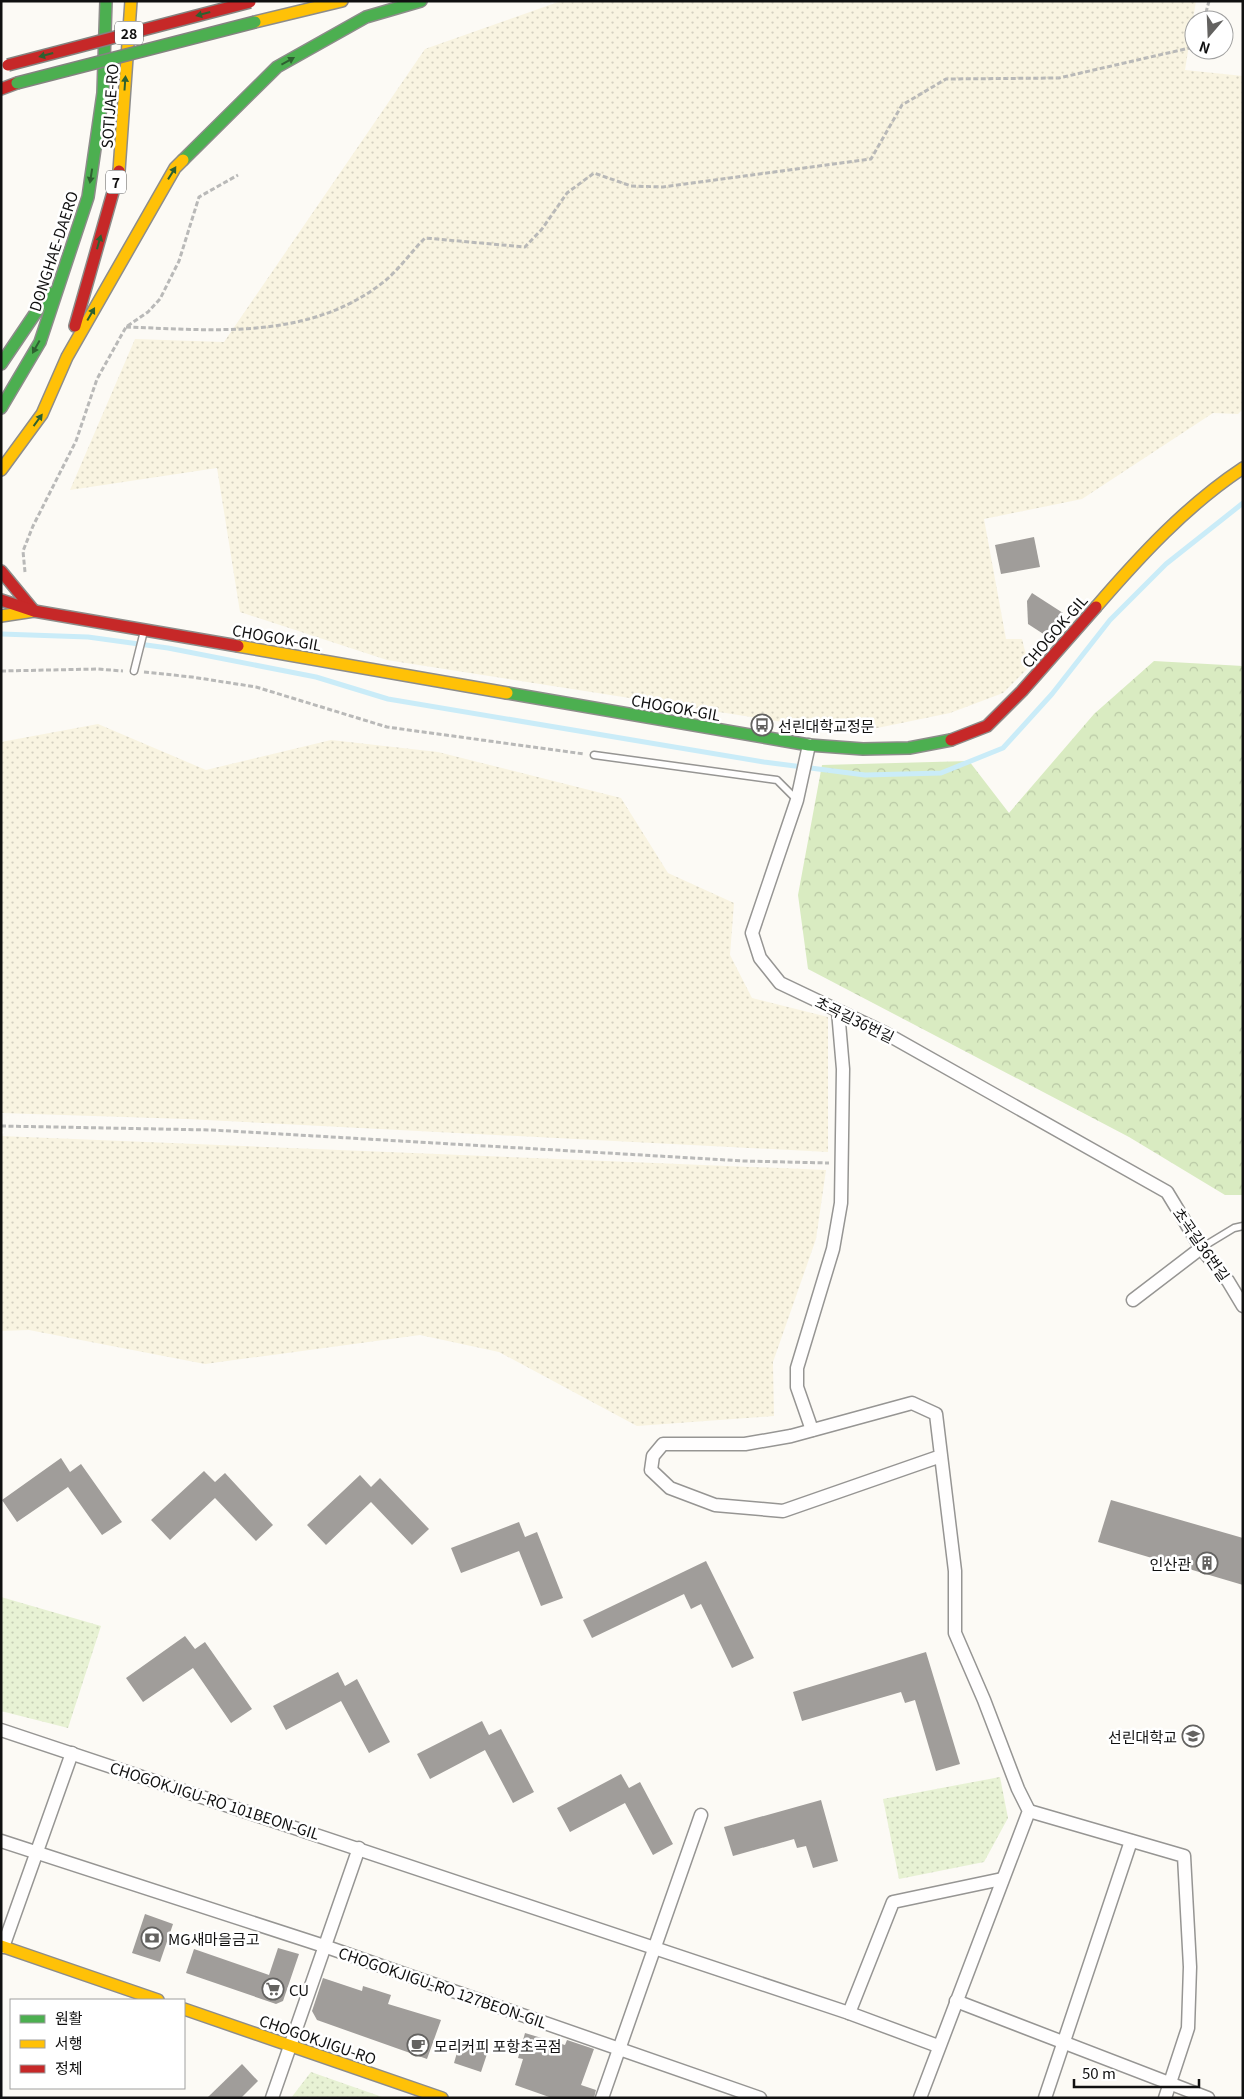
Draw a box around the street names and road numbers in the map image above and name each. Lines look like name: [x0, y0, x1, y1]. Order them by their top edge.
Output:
road number: 28: [115, 22, 143, 44]
street label: SOTIJAE-RO: [96, 63, 122, 149]
road number: 7: [106, 170, 126, 193]
street label: DONGHAE-DAERO: [24, 188, 82, 314]
street label: CHOGOK-GIL: [1016, 590, 1092, 672]
street label: CHOGOK-GIL: [231, 619, 323, 655]
street label: CHOGOK-GIL: [630, 689, 722, 725]
street label: 초곡길36번길: [812, 991, 898, 1047]
street label: 초곡길36번길: [1169, 1203, 1235, 1285]
street label: CHOGOKJIGU-RO 101BEON-GIL: [107, 1756, 323, 1844]
street label: CHOGOKJIGU-RO 127BEON-GIL: [336, 1941, 550, 2033]
street label: CHOGOKJIGU-RO: [257, 2009, 379, 2069]

